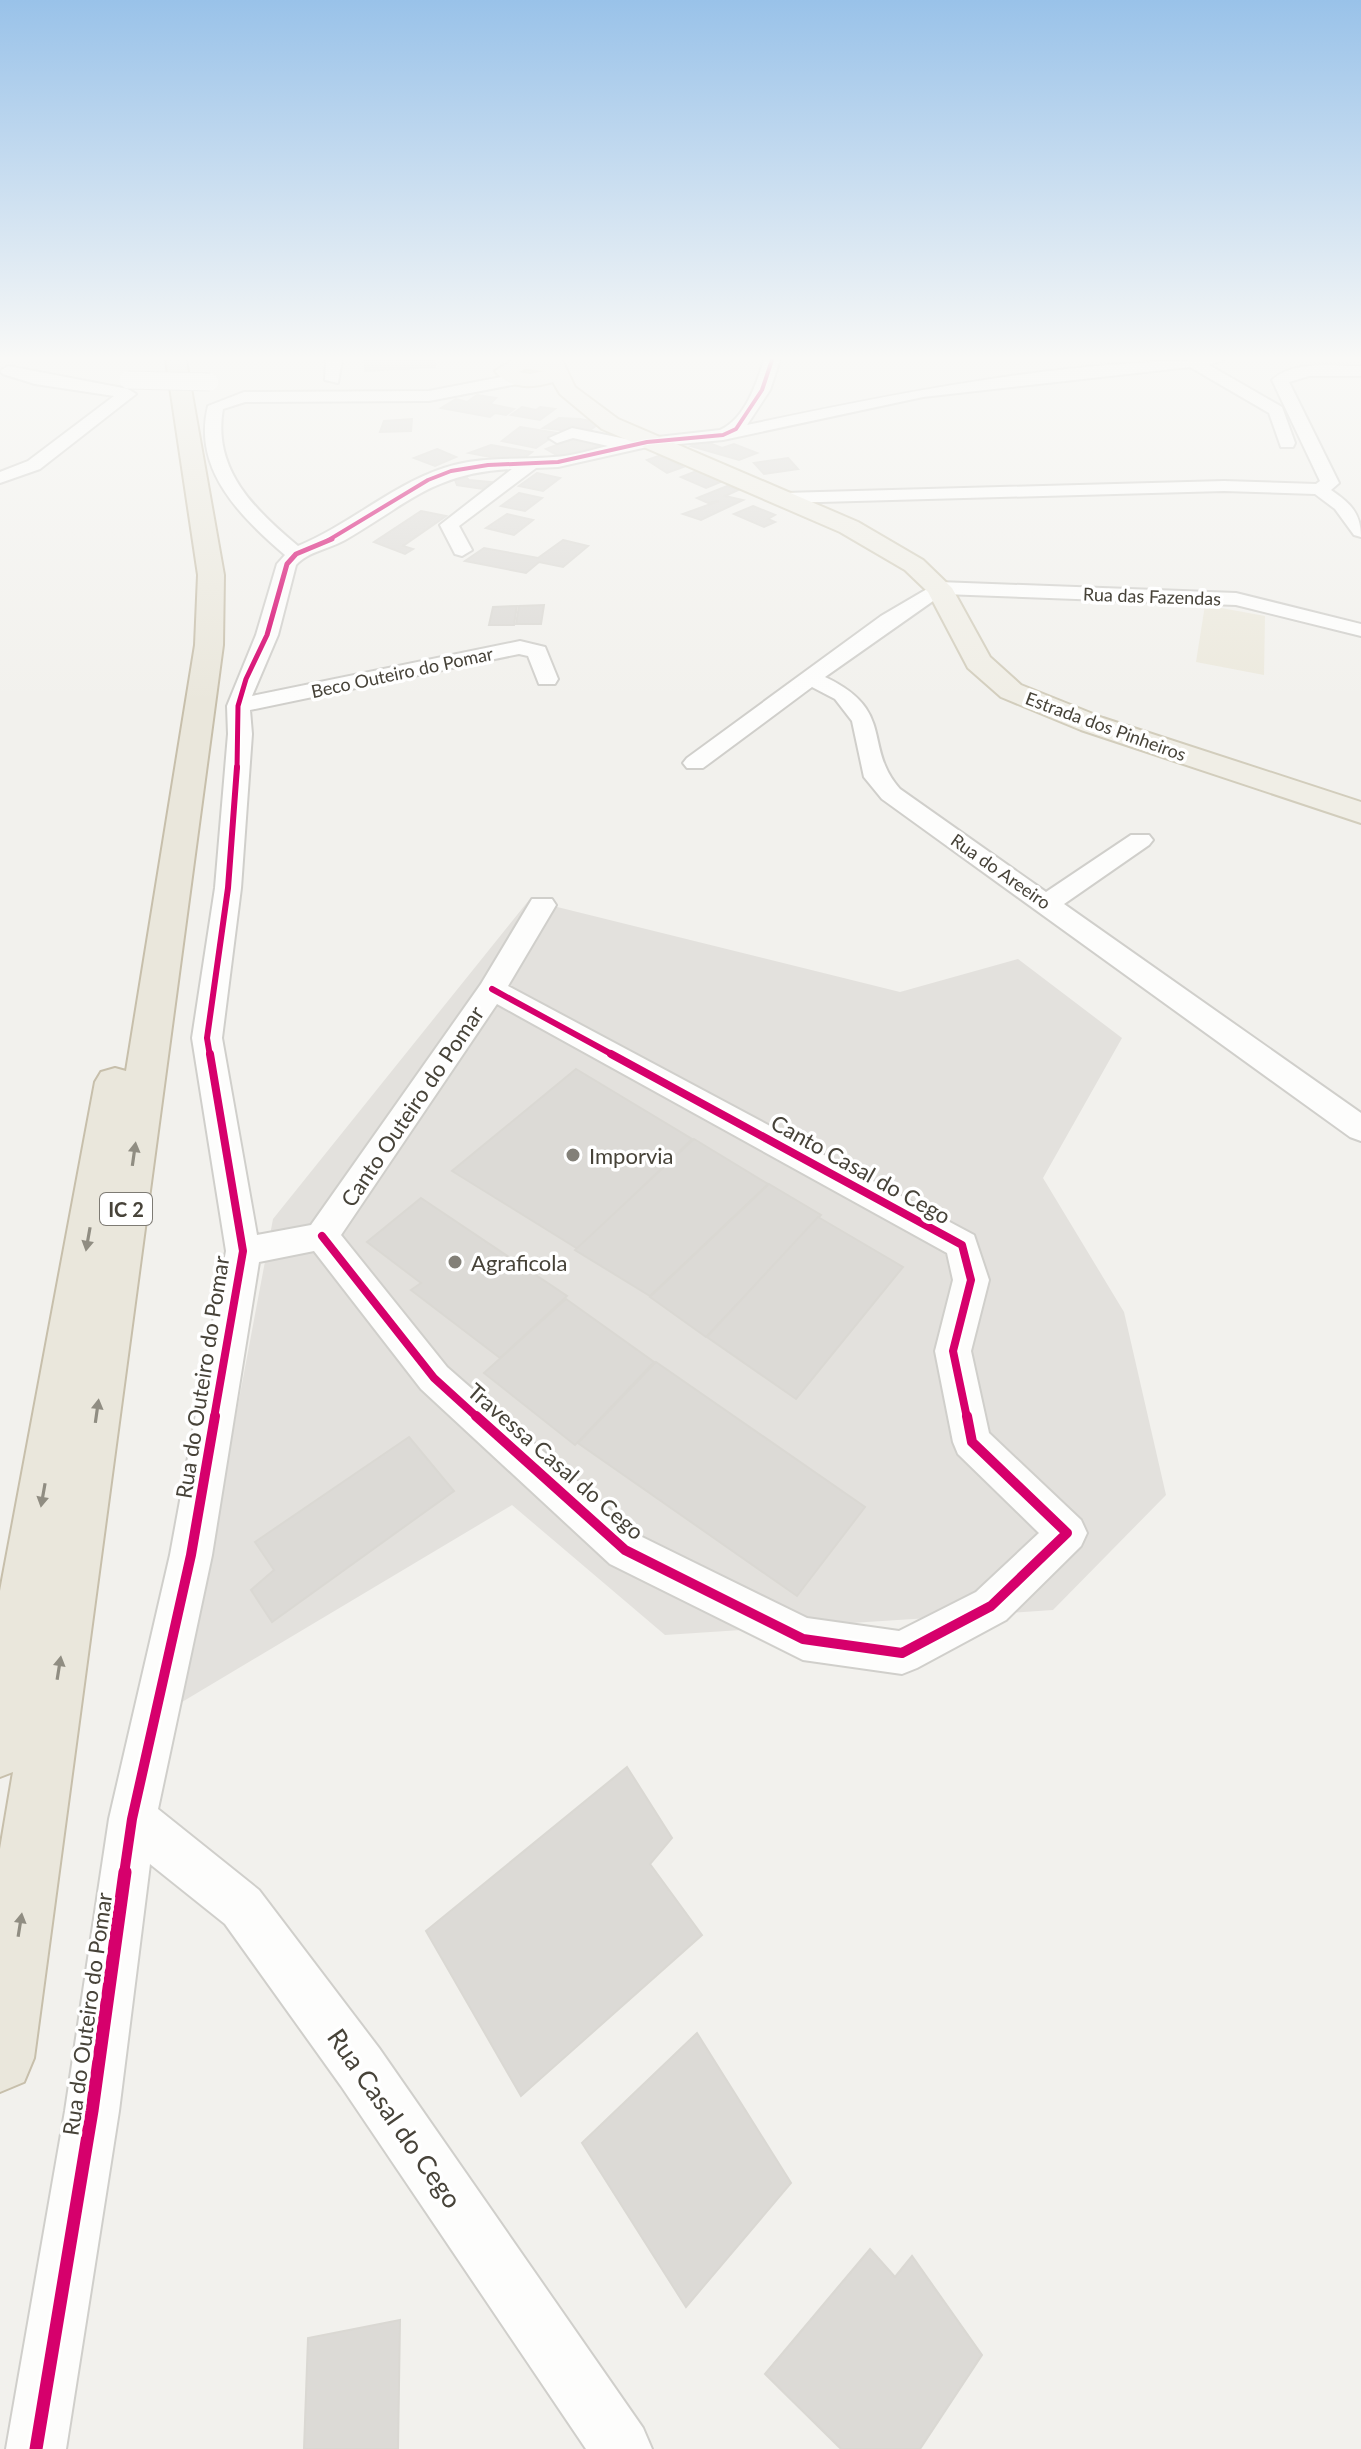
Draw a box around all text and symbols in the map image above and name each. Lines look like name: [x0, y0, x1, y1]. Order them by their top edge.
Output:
street label: Rua das Fazendas: [1083, 583, 1222, 609]
street label: Beco Outeiro do Pomar: [309, 642, 495, 702]
street label: Estrada dos Pinheiros: [1023, 687, 1190, 765]
street label: Rua do Areeiro: [947, 828, 1055, 914]
street label: Canto Outeiro do Pomar: [335, 1000, 489, 1212]
street label: Canto Casal do Cego: [767, 1109, 955, 1229]
one-way arrow: [128, 1141, 141, 1166]
place label: Imporvia: [589, 1142, 673, 1169]
marker: Imporvia: [564, 1146, 582, 1164]
road number: IC 2: [100, 1193, 152, 1225]
one-way arrow: [81, 1227, 93, 1252]
place label: Agraficola: [471, 1249, 567, 1276]
marker: Agraficola: [446, 1253, 464, 1271]
street label: Rua do Outeiro do Pomar: [169, 1254, 235, 1500]
street label: Travessa Casal do Cego: [462, 1377, 650, 1545]
one-way arrow: [91, 1398, 104, 1423]
one-way arrow: [36, 1483, 49, 1508]
one-way arrow: [53, 1655, 66, 1680]
street label: Rua do Outeiro do Pomar: [57, 1891, 117, 2137]
one-way arrow: [14, 1912, 27, 1937]
street label: Rua Casal do Cego: [321, 2022, 469, 2214]

